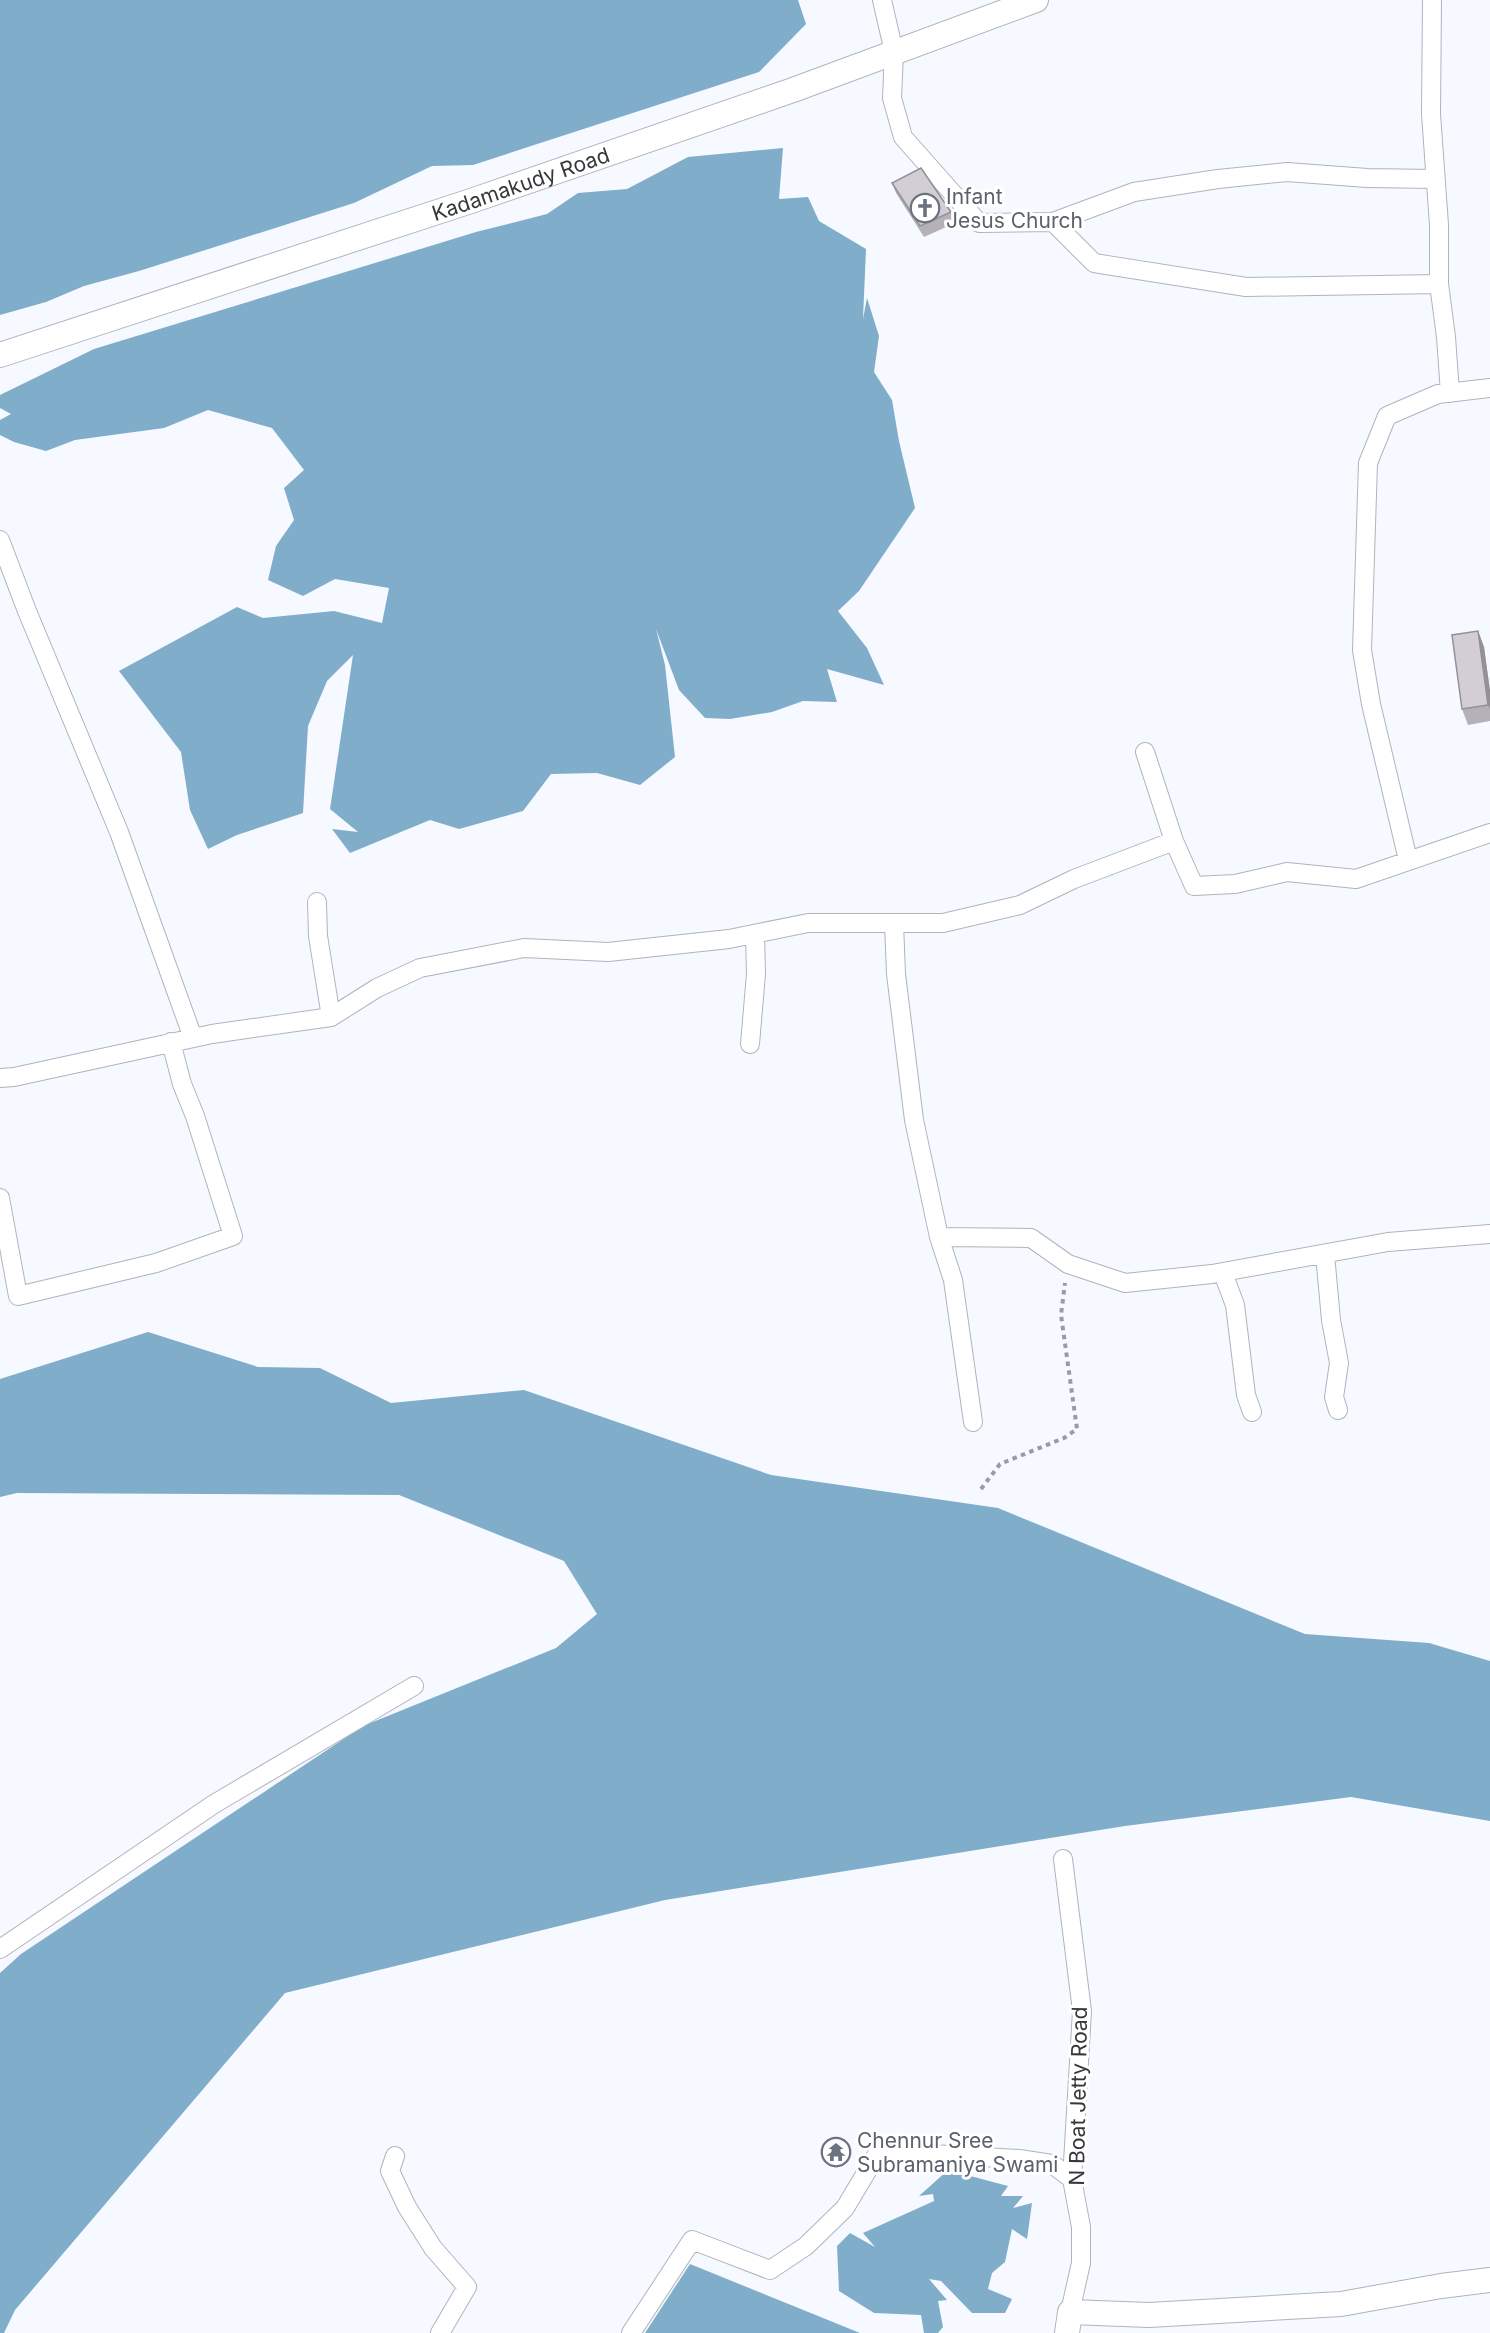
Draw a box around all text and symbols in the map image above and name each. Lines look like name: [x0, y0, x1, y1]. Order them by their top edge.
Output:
street label: Kadamakudy Road: [429, 142, 613, 225]
place label: Infant Jesus Church: [946, 184, 1083, 233]
church icon: Infant Jesus Church: [909, 192, 941, 224]
street label: N Boat Jetty Road: [1064, 2006, 1092, 2186]
place label: Chennur Sree Subramaniya Swami: [857, 2128, 1058, 2177]
temple icon: Chennur Sree Subramaniya Swami: [820, 2136, 852, 2168]

